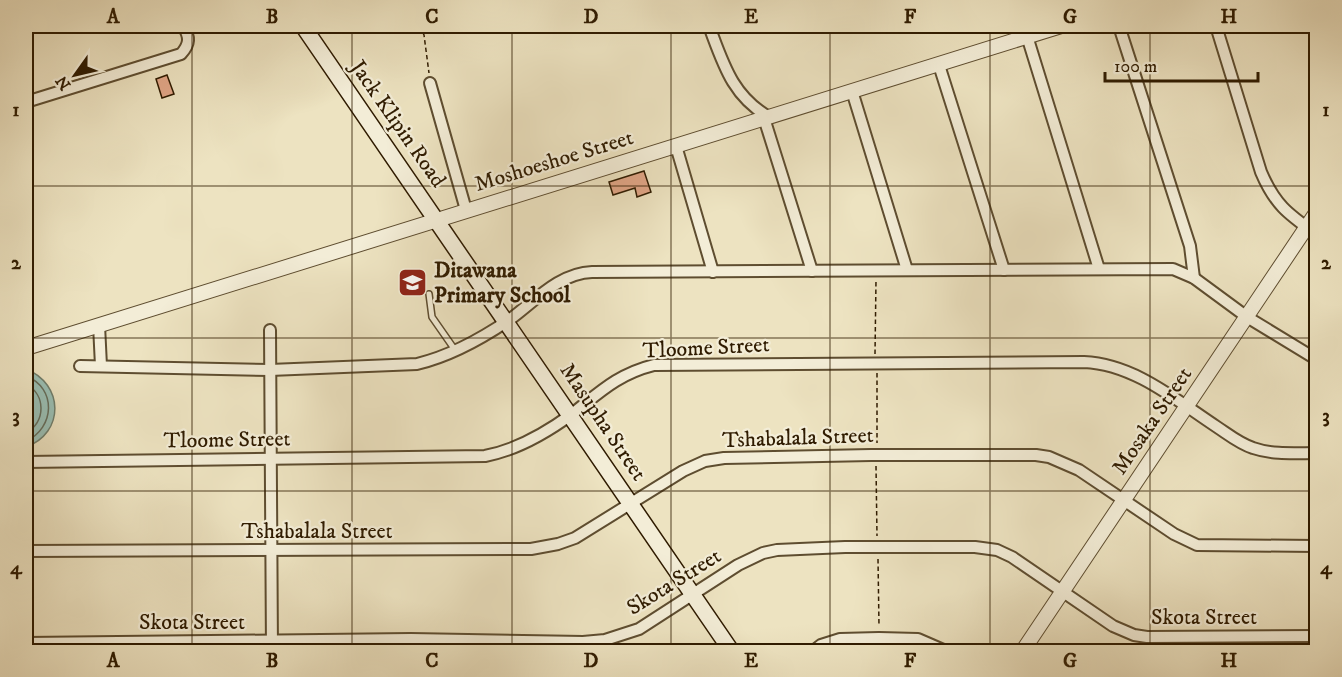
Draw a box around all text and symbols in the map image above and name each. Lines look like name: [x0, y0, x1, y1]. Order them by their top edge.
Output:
text: A: [106, 5, 121, 30]
text: B: [266, 5, 278, 30]
text: C: [425, 5, 439, 30]
text: D: [584, 5, 599, 30]
text: E: [744, 5, 758, 30]
text: F: [904, 5, 917, 30]
text: G: [1063, 5, 1077, 30]
text: H: [1221, 5, 1238, 30]
north arrow: [45, 45, 105, 105]
scale bar: [1105, 45, 1258, 83]
street label: Jack Klipin Road: [343, 54, 452, 193]
text: 100 m: [1114, 56, 1157, 78]
text: N: [51, 72, 75, 94]
text: 1: [12, 98, 20, 123]
text: 1: [1322, 98, 1330, 123]
street label: Moshoeshoe Street: [471, 124, 637, 198]
text: 2: [11, 251, 22, 276]
text: 2: [1321, 251, 1332, 276]
place label: Ditawana Primary School: [434, 257, 571, 309]
school or university icon: Ditawana Primary School: [397, 267, 429, 299]
street label: Tloome Street: [642, 331, 770, 365]
street label: Masupha Street: [554, 358, 652, 486]
street label: Mosaka Street: [1106, 362, 1198, 480]
text: 3: [12, 404, 20, 429]
text: 3: [1322, 404, 1330, 429]
street label: Tshabalala Street: [722, 422, 874, 454]
street label: Tloome Street: [163, 425, 291, 455]
street label: Tshabalala Street: [241, 518, 393, 545]
street label: Skota Street: [622, 542, 726, 622]
text: 4: [10, 556, 23, 581]
text: 4: [1320, 556, 1333, 581]
street label: Skota Street: [1151, 604, 1257, 631]
street label: Skota Street: [139, 609, 245, 636]
text: A: [106, 649, 121, 674]
text: B: [266, 649, 278, 674]
text: C: [425, 649, 439, 674]
text: D: [584, 649, 599, 674]
text: E: [744, 649, 758, 674]
text: F: [904, 649, 917, 674]
text: G: [1063, 649, 1077, 674]
text: H: [1221, 649, 1238, 674]

